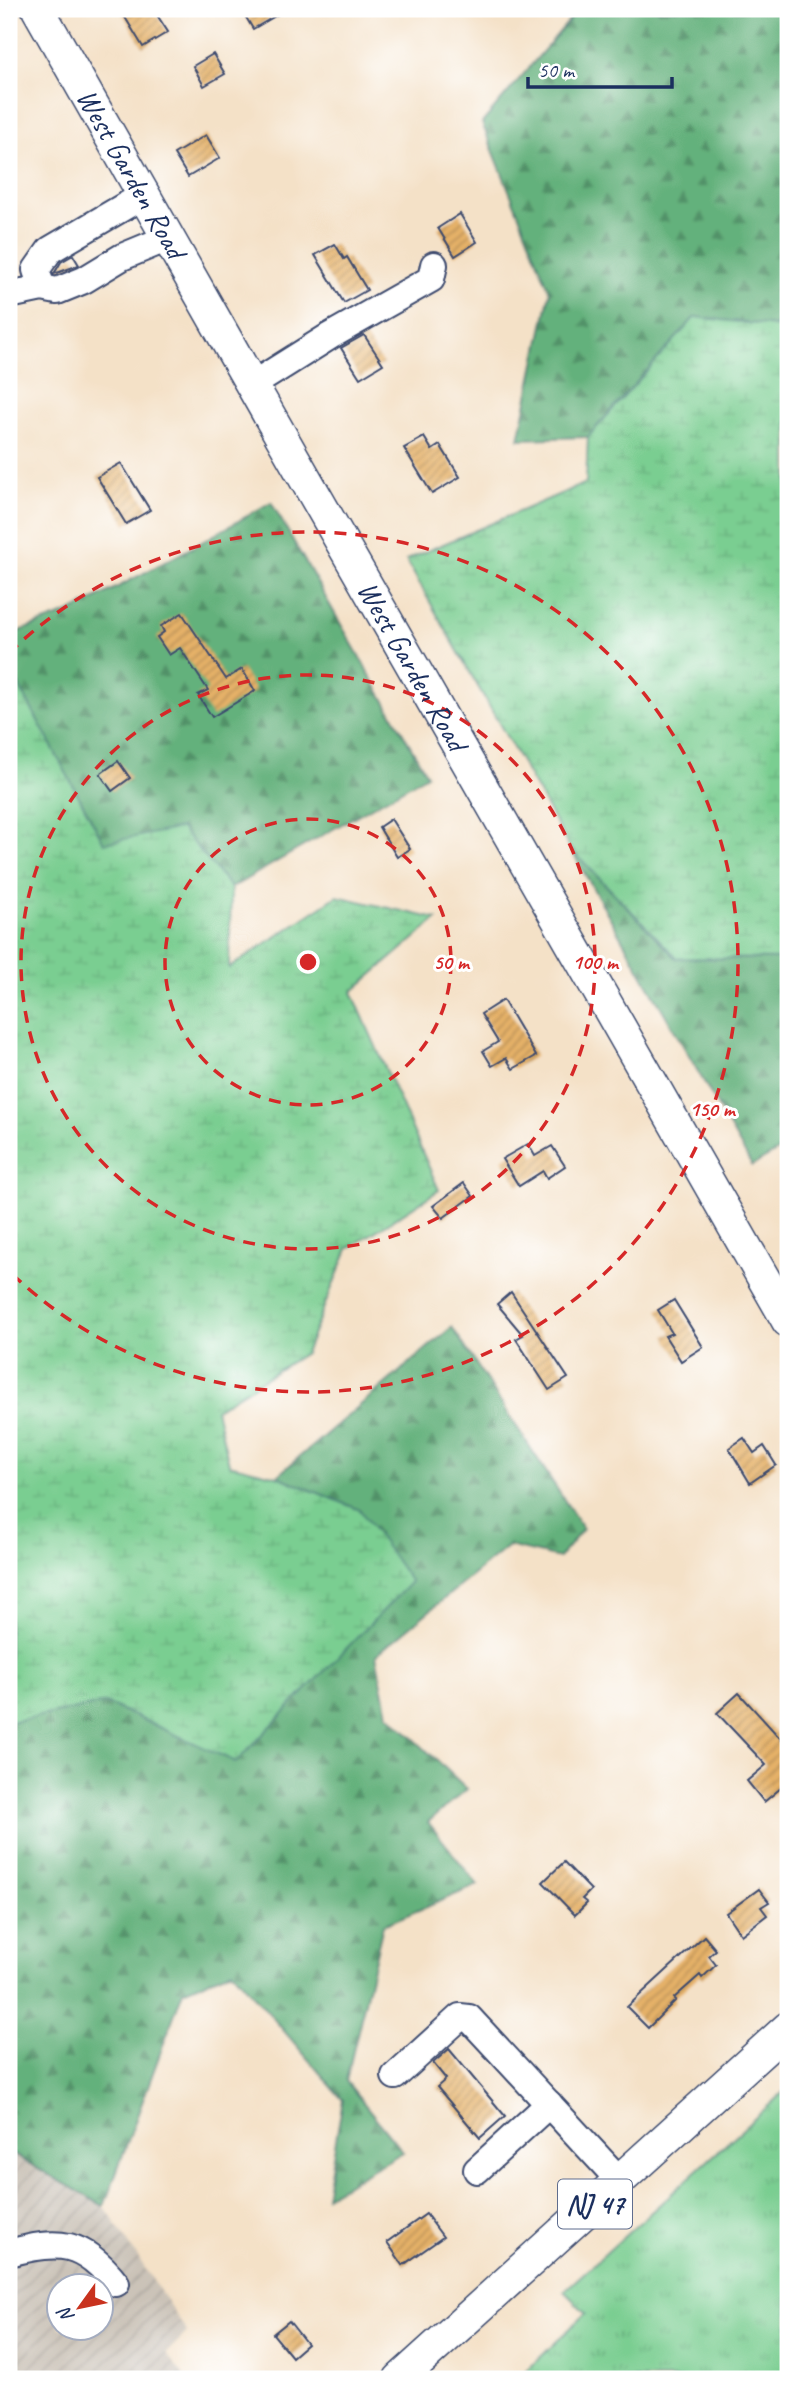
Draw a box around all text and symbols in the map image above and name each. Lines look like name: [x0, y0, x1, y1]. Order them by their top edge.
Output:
scale bar: [528, 46, 671, 90]
text: 50 m: [538, 57, 576, 83]
street label: West Garden Road: [68, 82, 197, 269]
street label: West Garden Road: [349, 574, 478, 761]
text: 50 m: [433, 949, 471, 975]
text: 100 m: [572, 949, 620, 975]
centre of rings: [296, 950, 320, 974]
text: 150 m: [689, 1096, 737, 1122]
road number: NJ 47: [558, 2180, 632, 2228]
north arrow: [46, 2272, 116, 2342]
text: N: [52, 2302, 80, 2327]

